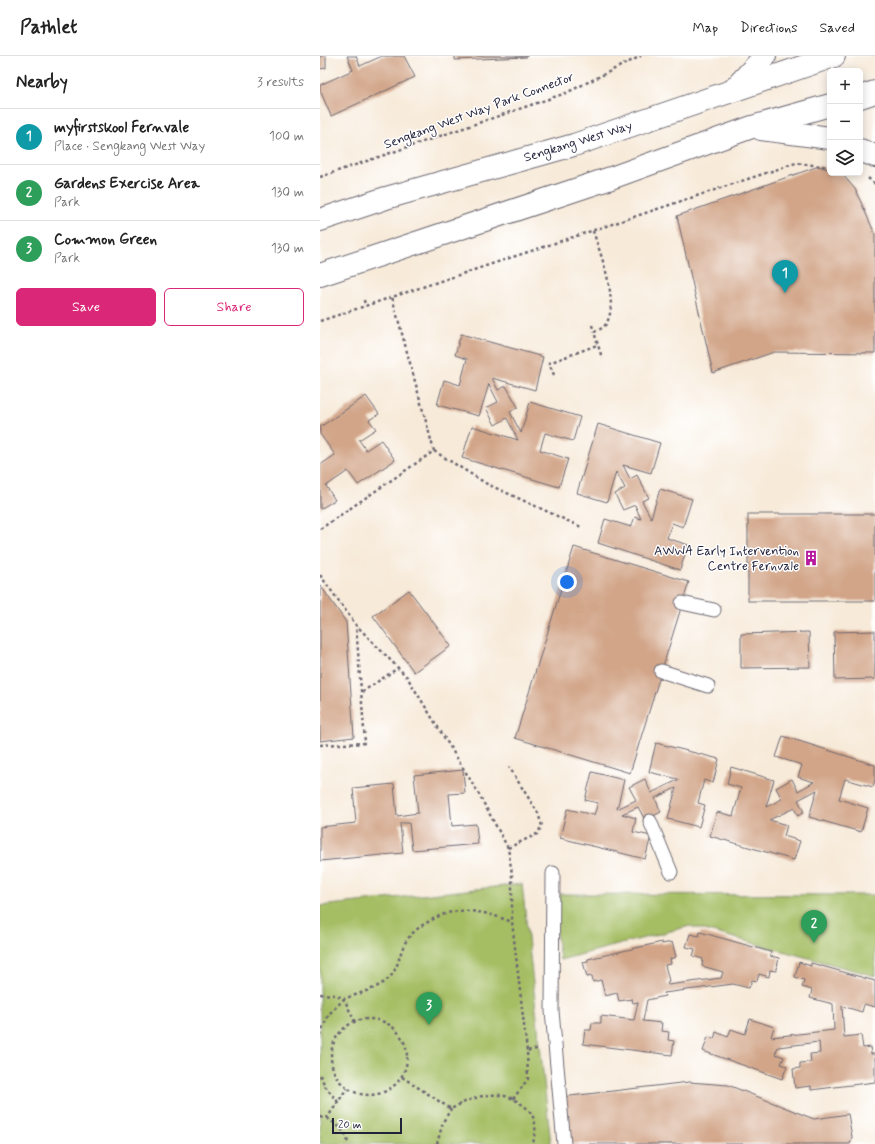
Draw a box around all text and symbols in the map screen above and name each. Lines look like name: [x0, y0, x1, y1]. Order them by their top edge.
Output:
text: Pathlet: [20, 15, 77, 40]
text: Map: [692, 19, 718, 37]
text: Directions: [740, 19, 798, 37]
text: Saved: [820, 19, 855, 37]
map controls: [827, 68, 863, 176]
button: +: [827, 68, 863, 104]
street label: Sengkang West Way Park Connector: [381, 69, 577, 153]
text: Nearby: [16, 71, 68, 93]
text: 3 results: [257, 74, 304, 91]
button: −: [827, 104, 863, 140]
text: myfirstskool Fernvale: [54, 118, 189, 138]
street label: Sengkang West Way: [522, 118, 634, 166]
text: 1: [26, 128, 32, 145]
text: 100 m: [269, 128, 304, 145]
text: Place · Sengkang West Way: [54, 138, 205, 155]
button: layers: [827, 140, 863, 176]
text: Gardens Exercise Area: [54, 174, 200, 194]
text: 2: [26, 184, 32, 201]
text: 130 m: [271, 184, 304, 201]
text: Park: [54, 194, 80, 211]
text: Common Green: [54, 230, 157, 250]
text: 3: [26, 240, 32, 257]
text: 130 m: [271, 240, 304, 257]
text: Park: [54, 250, 80, 267]
pin: 1: [772, 260, 798, 293]
button: Save: [16, 288, 156, 326]
button: Share: [164, 288, 304, 326]
place label: AWWA Early Intervention Centre Fernvale: [654, 543, 799, 575]
building icon: AWWA Early Intervention Centre Fernvale: [802, 549, 820, 567]
your location: [557, 572, 577, 592]
pin: 2: [801, 910, 827, 943]
pin: 3: [416, 992, 442, 1025]
scale bar: [332, 1116, 402, 1135]
text: 20 m: [338, 1118, 361, 1132]

